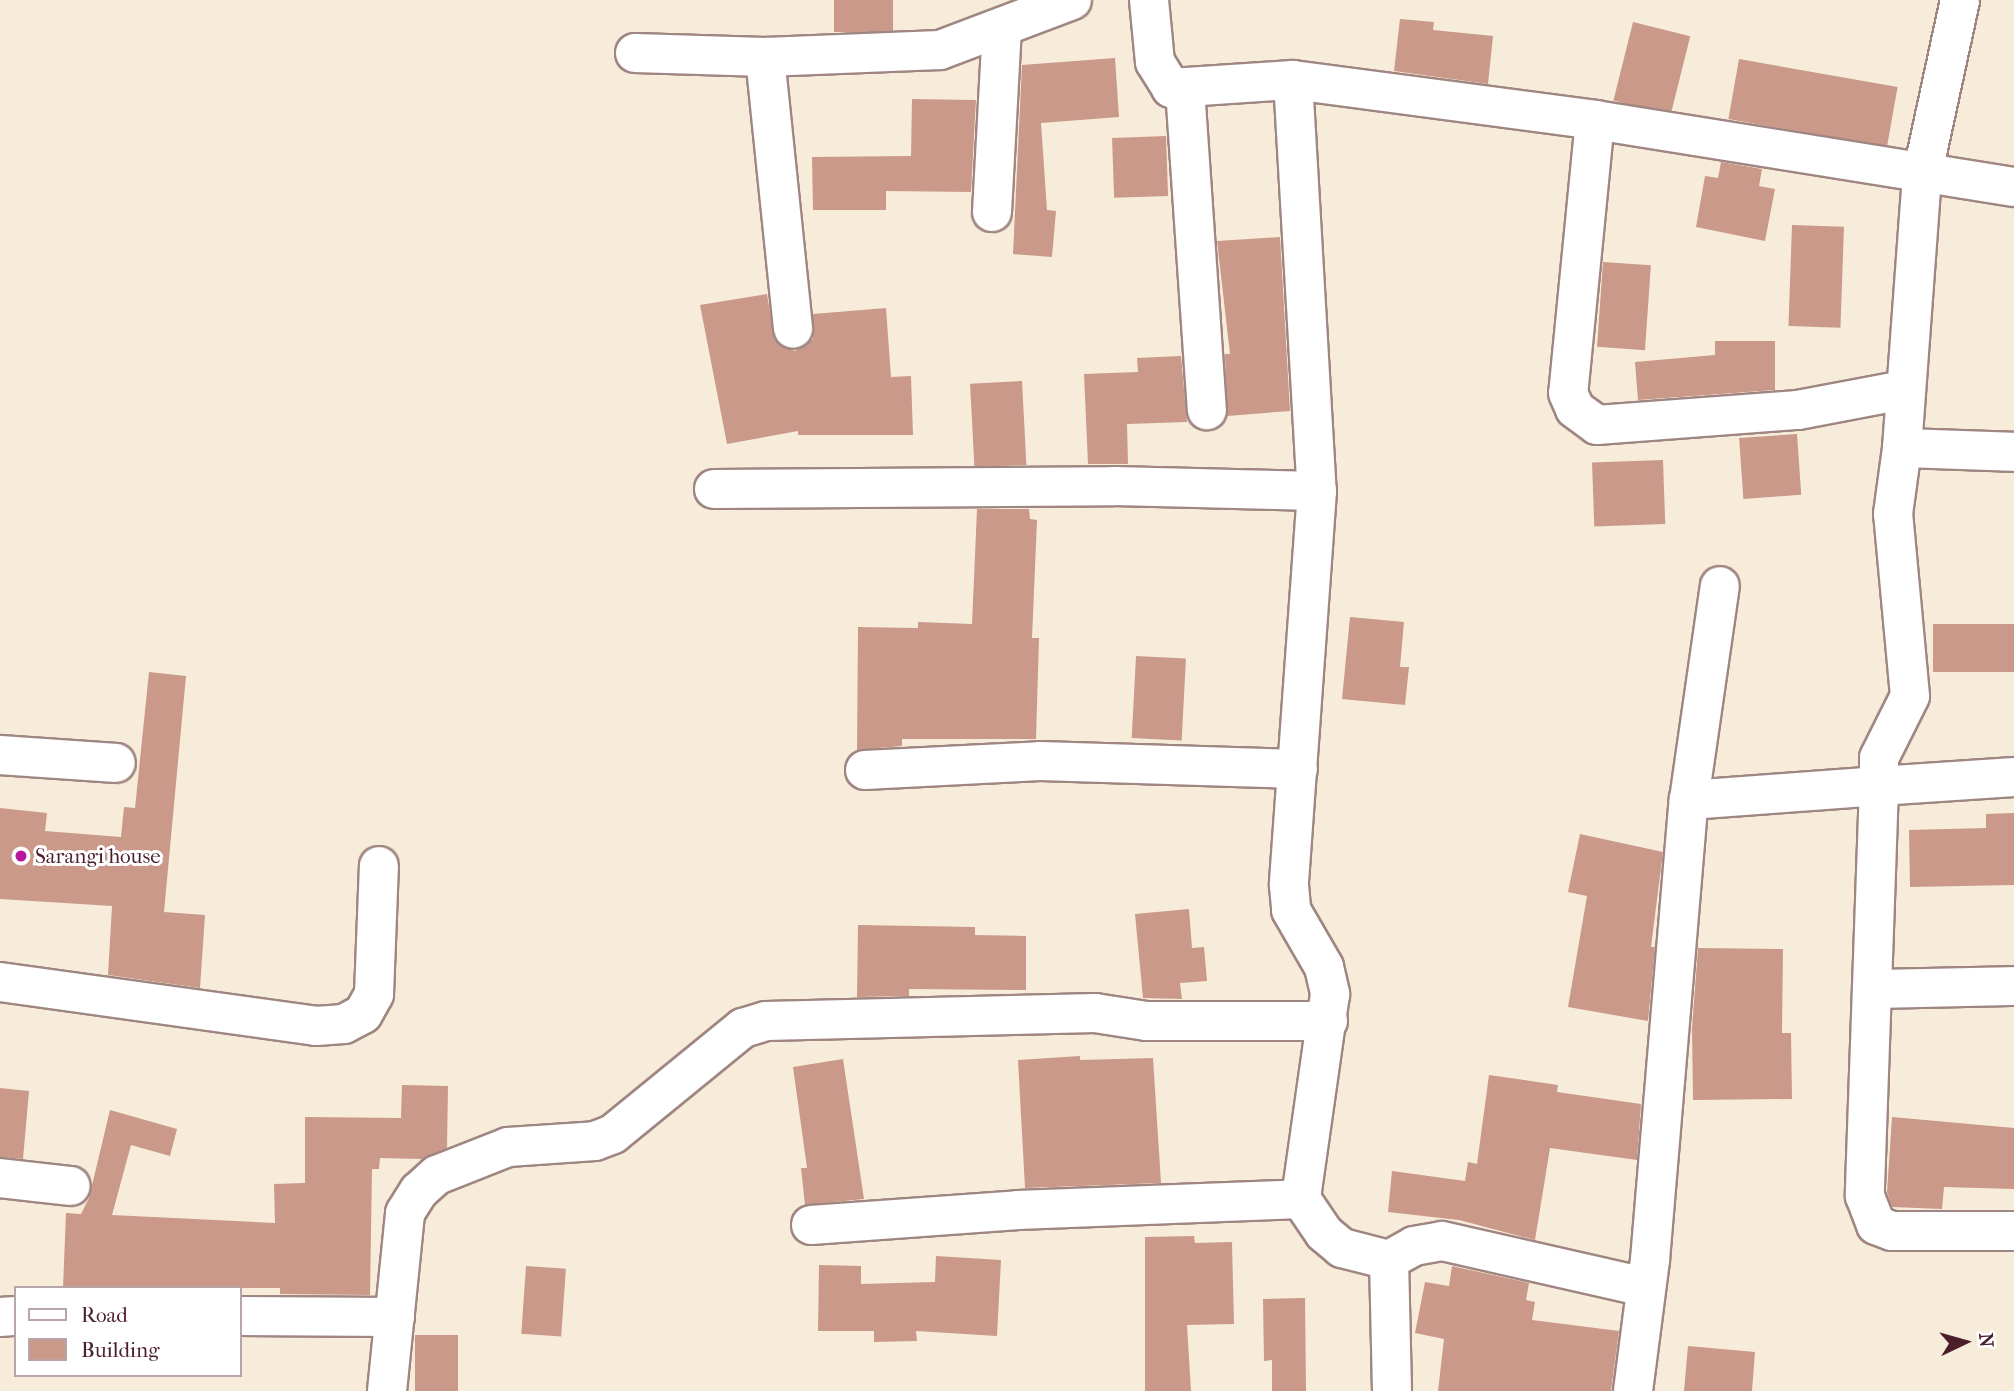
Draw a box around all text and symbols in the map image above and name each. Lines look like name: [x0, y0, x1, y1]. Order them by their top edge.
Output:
place label: Sarangi house: [35, 843, 161, 869]
marker: Sarangi house: [13, 848, 29, 864]
legend: [14, 1286, 242, 1377]
text: Road: [81, 1303, 128, 1327]
north arrow: [1930, 1307, 2000, 1377]
text: N: [1974, 1332, 1998, 1348]
text: Building: [81, 1338, 159, 1362]

